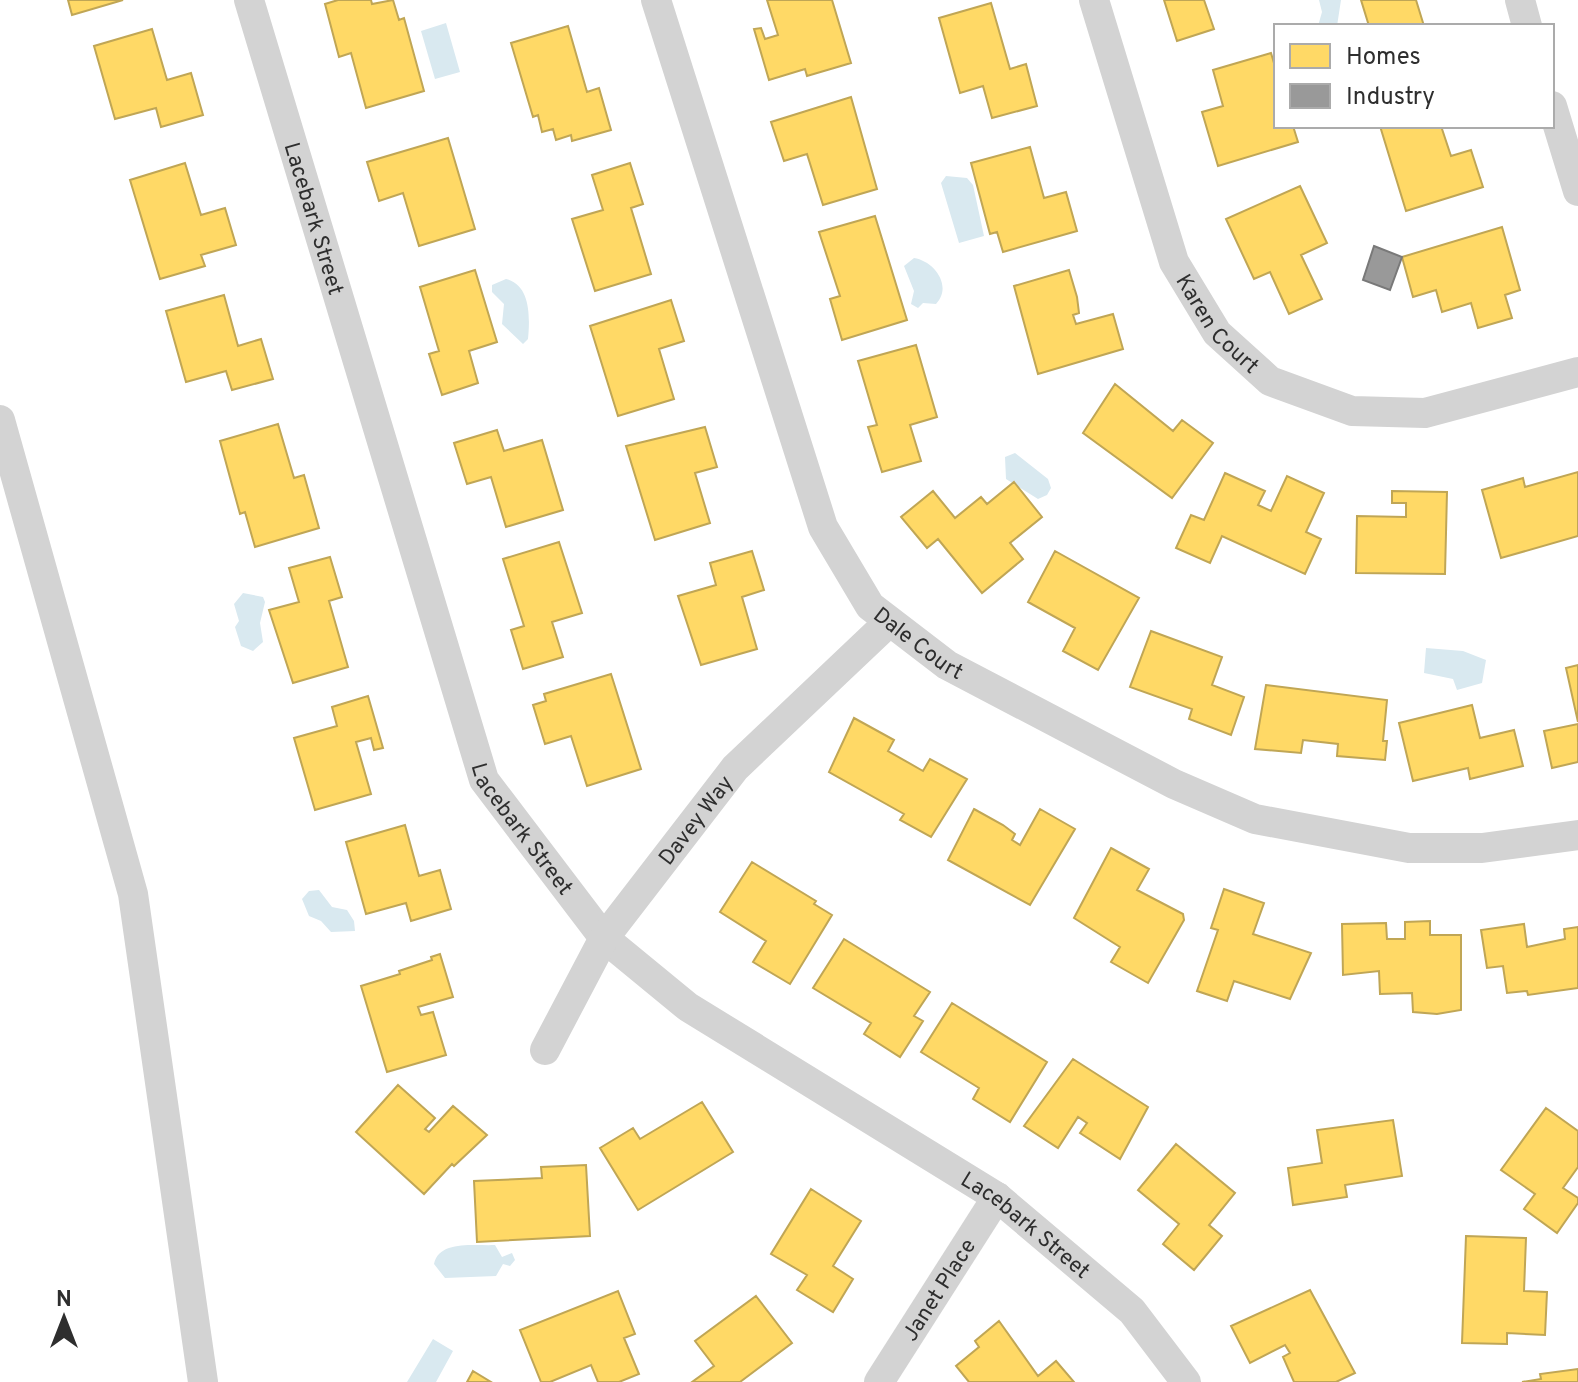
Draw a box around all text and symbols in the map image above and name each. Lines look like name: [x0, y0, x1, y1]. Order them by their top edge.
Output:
legend: [1274, 24, 1554, 128]
text: Homes: [1346, 43, 1421, 73]
text: Industry: [1346, 83, 1435, 113]
street label: Lacebark Street: [277, 140, 348, 298]
street label: Karen Court: [1169, 270, 1264, 381]
street label: Dale Court: [867, 602, 967, 687]
street label: Lacebark Street: [464, 760, 578, 901]
street label: Davey Way: [654, 771, 740, 871]
street label: Lacebark Street: [955, 1167, 1095, 1286]
street label: Janet Place: [898, 1234, 983, 1347]
north arrow: [24, 1278, 104, 1358]
text: N: [56, 1287, 72, 1314]

